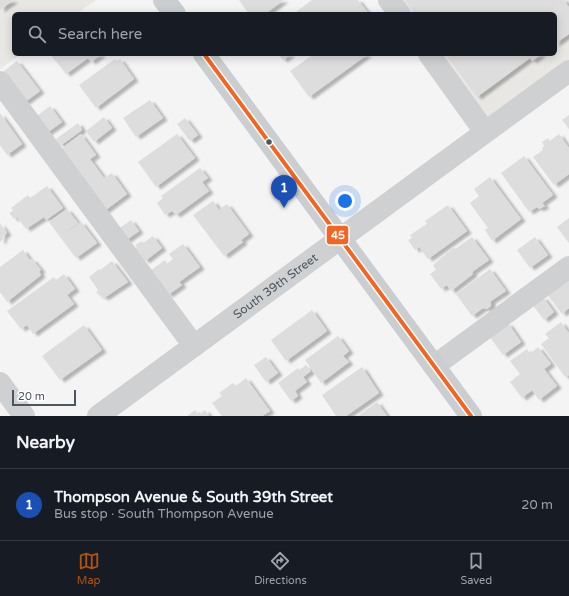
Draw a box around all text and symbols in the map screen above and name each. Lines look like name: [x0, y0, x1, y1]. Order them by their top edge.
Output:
search box: [12, 12, 557, 56]
icon: search: [26, 23, 48, 45]
text: Search here: [58, 25, 142, 43]
unlabelled marker: [264, 137, 274, 147]
pin: 1: [271, 175, 297, 208]
your location: [335, 191, 355, 211]
line badge: 45: [326, 225, 349, 245]
text: 45: [331, 229, 345, 242]
street label: South 39th Street: [230, 250, 321, 322]
scale bar: [12, 388, 76, 407]
text: 20 m: [18, 390, 45, 403]
text: Nearby: [16, 432, 75, 453]
text: Thompson Avenue & South 39th Street: [54, 488, 333, 506]
text: 1: [25, 497, 33, 513]
text: 20 m: [521, 497, 553, 513]
text: Bus stop · South Thompson Avenue: [54, 506, 274, 522]
tab: Map: [77, 550, 101, 587]
tab: Directions: [254, 550, 307, 587]
tab: Saved: [460, 550, 492, 587]

